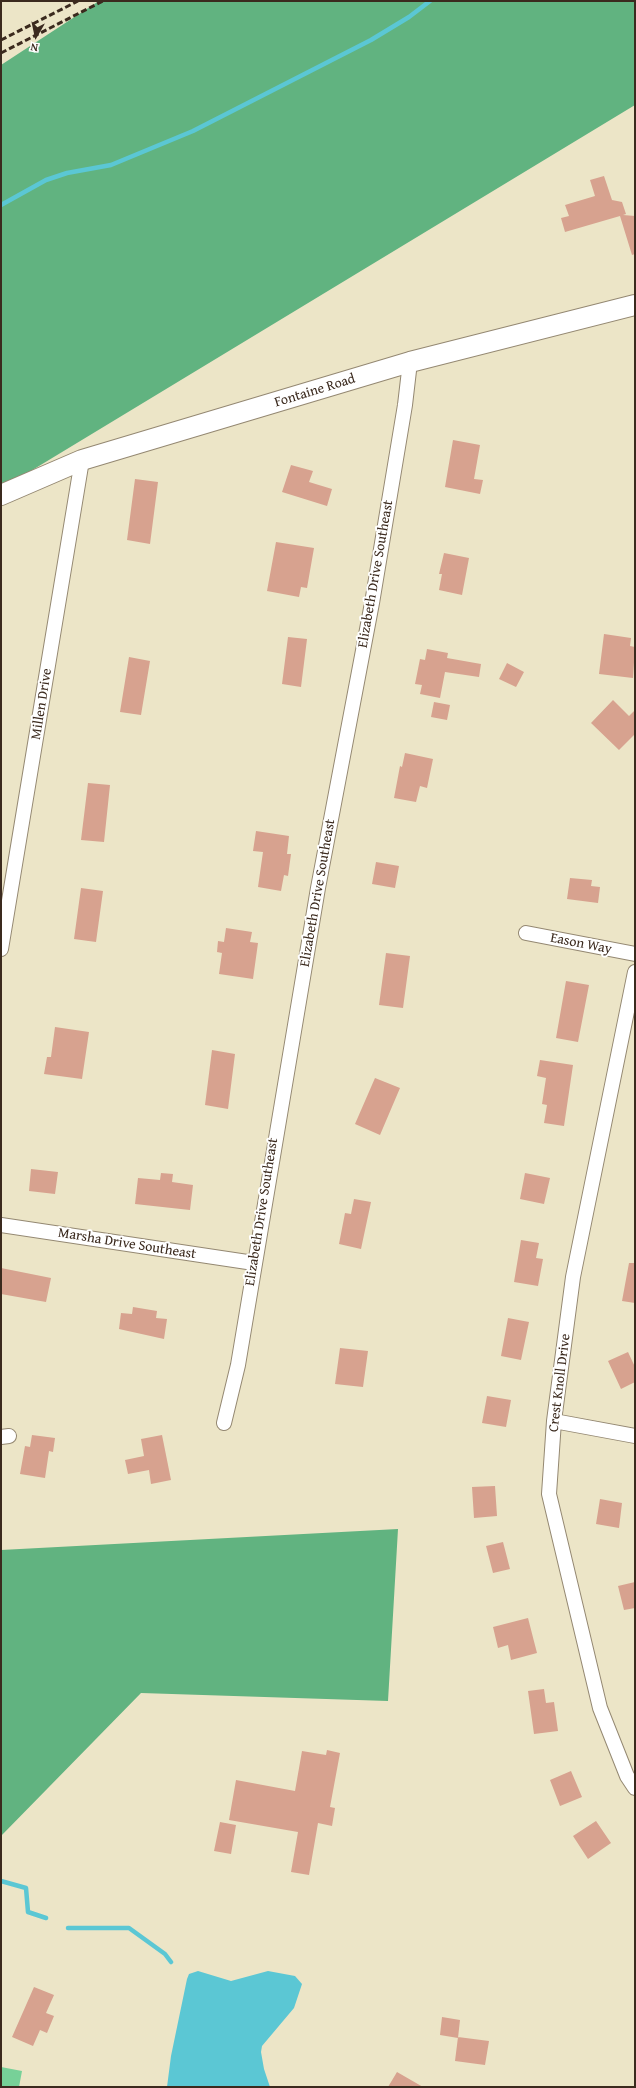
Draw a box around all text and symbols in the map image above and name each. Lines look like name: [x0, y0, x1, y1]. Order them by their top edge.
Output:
north arrow: [16, 16, 56, 56]
text: N: [29, 39, 39, 56]
street label: Fontaine Road: [273, 371, 357, 411]
street label: Elizabeth Drive Southeast: [355, 499, 397, 649]
street label: Millen Drive: [28, 667, 56, 741]
street label: Elizabeth Drive Southeast: [297, 818, 339, 968]
street label: Eason Way: [549, 930, 613, 958]
street label: Elizabeth Drive Southeast: [242, 1137, 282, 1287]
street label: Marsha Drive Southeast: [57, 1225, 197, 1263]
street label: Crest Knoll Drive: [546, 1333, 574, 1433]

